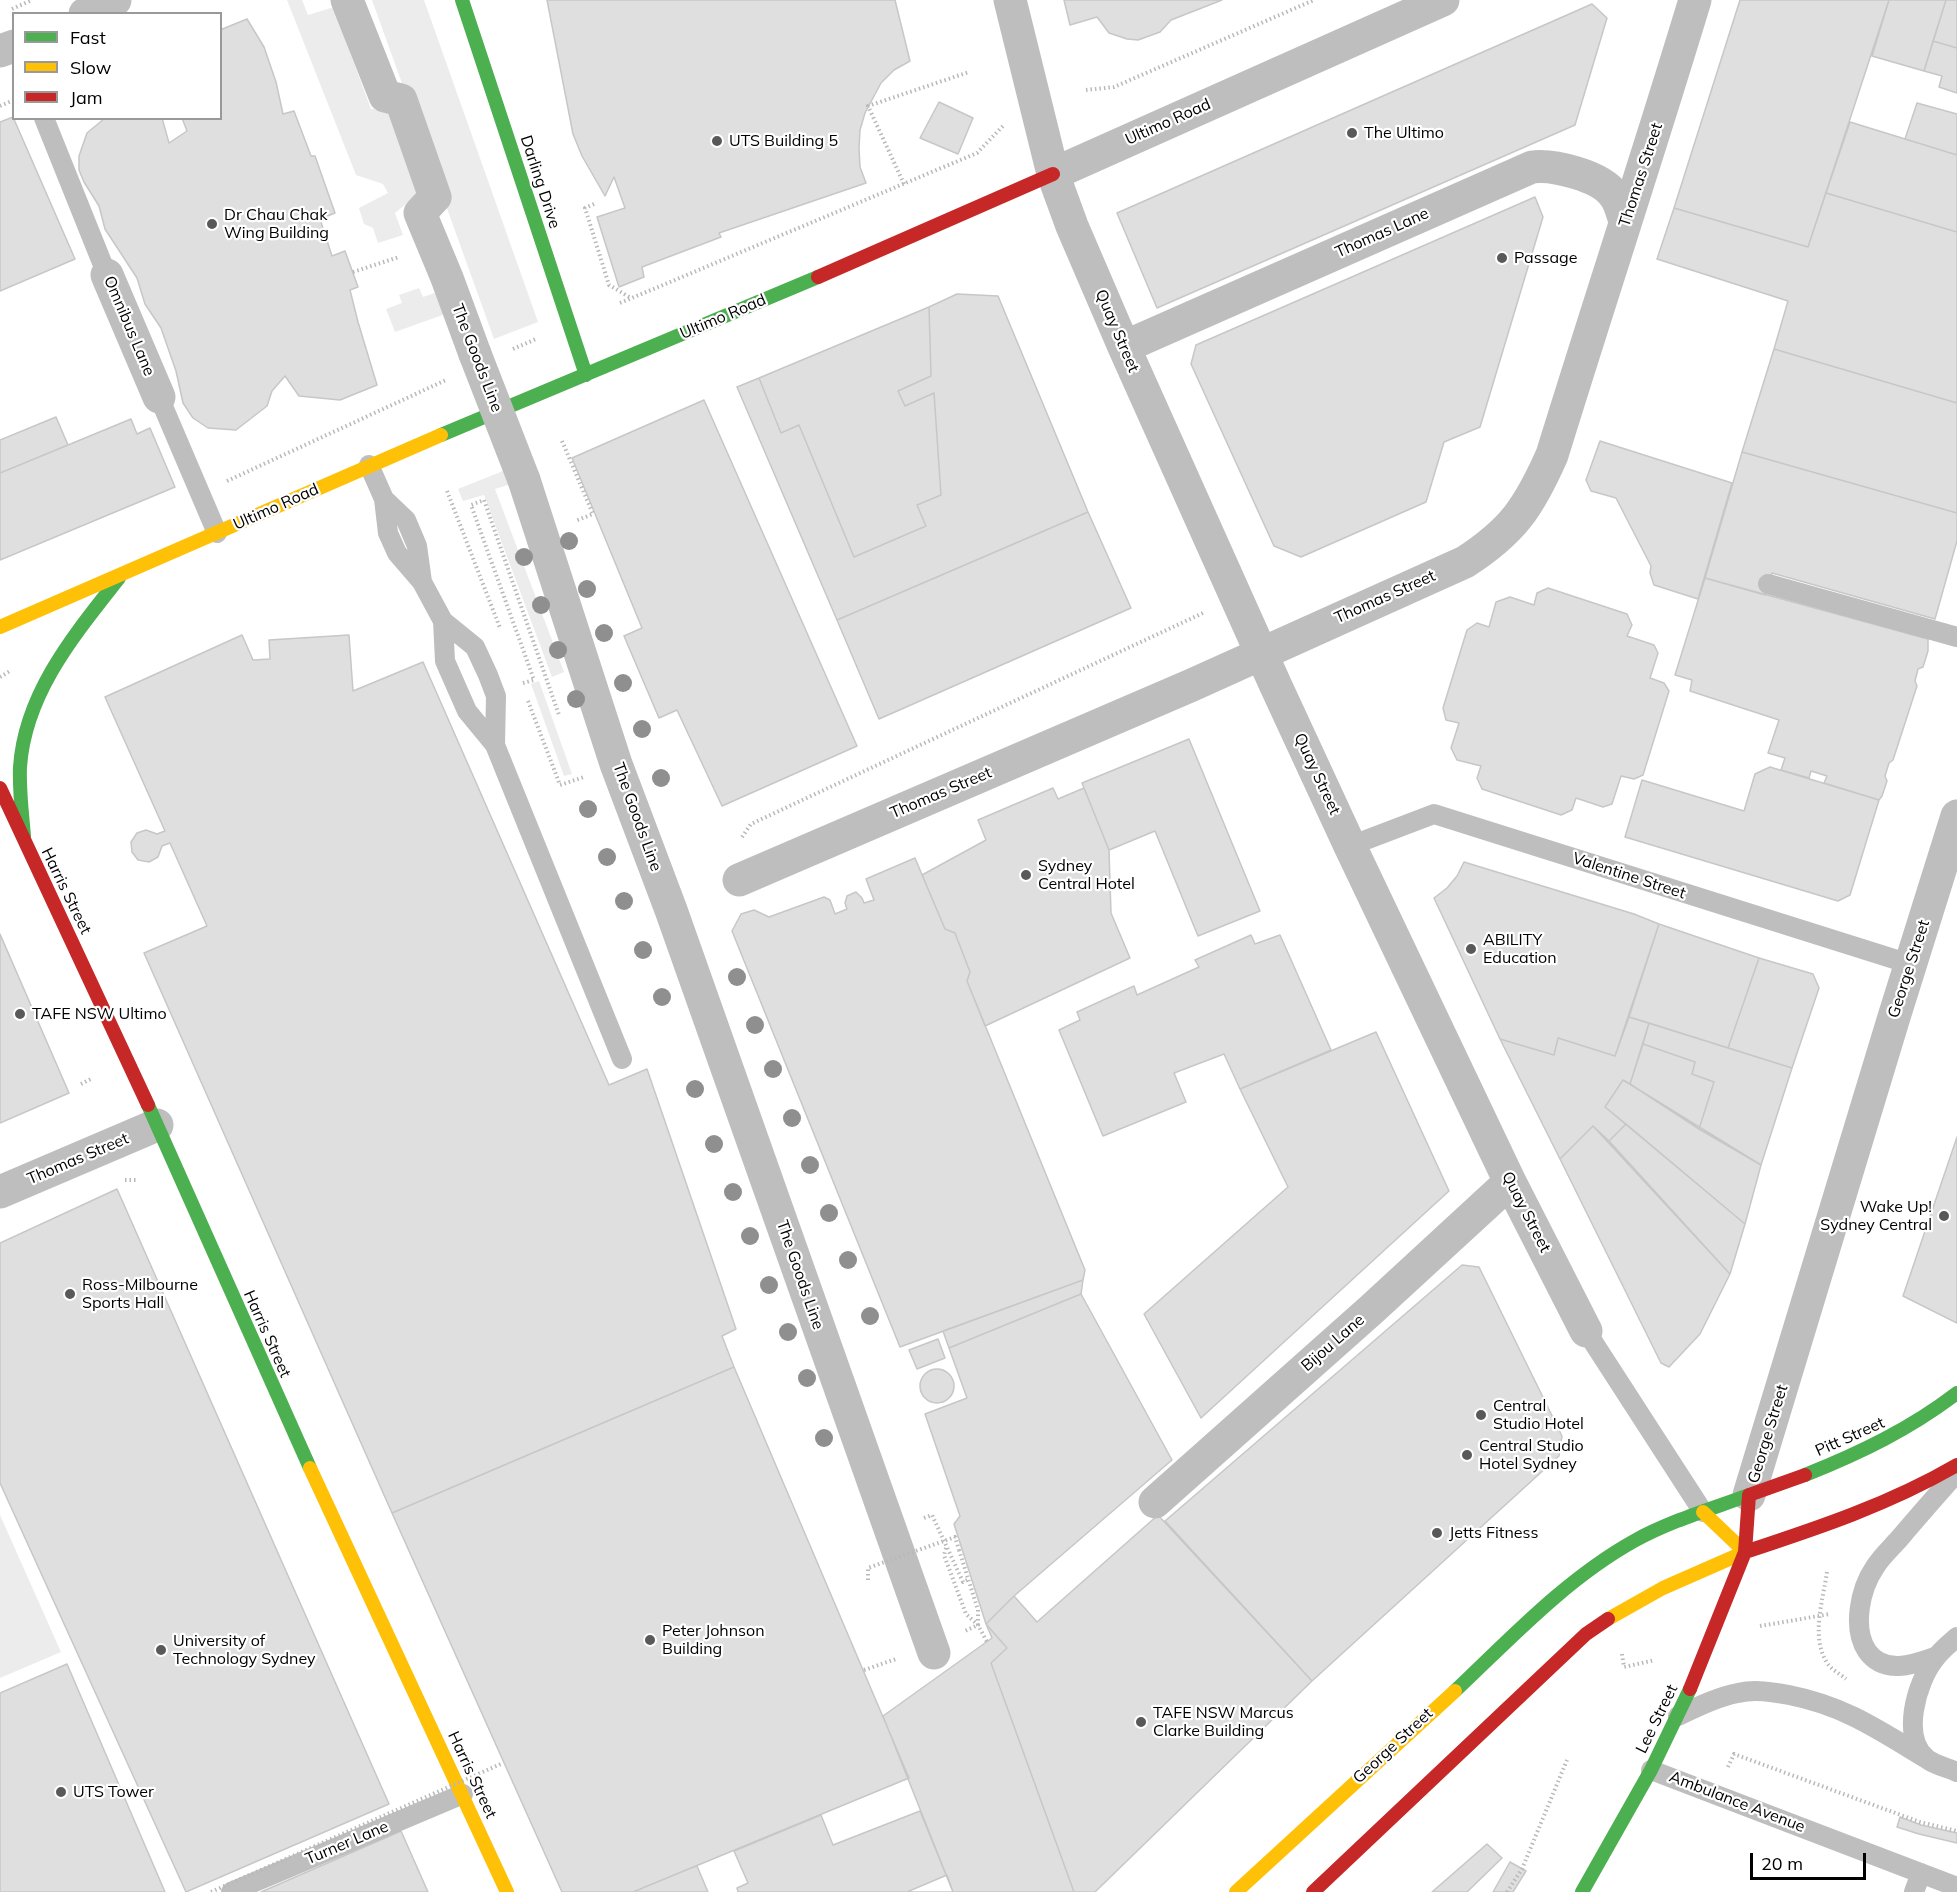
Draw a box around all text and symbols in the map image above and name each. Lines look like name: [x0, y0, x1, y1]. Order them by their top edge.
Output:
legend: [12, 12, 222, 120]
text: Fast: [70, 26, 106, 49]
text: Slow: [70, 56, 111, 79]
text: Jam: [70, 86, 103, 109]
street label: Ultimo Road: [1122, 95, 1214, 149]
street label: Thomas Street: [1615, 121, 1667, 229]
place label: The Ultimo: [1364, 123, 1444, 143]
marker: The Ultimo: [1345, 126, 1359, 140]
place label: UTS Building 5: [729, 131, 838, 151]
street label: Darling Drive: [516, 133, 564, 231]
marker: UTS Building 5: [710, 134, 724, 148]
street label: Thomas Lane: [1332, 204, 1432, 262]
place label: Dr Chau Chak Wing Building: [224, 205, 329, 243]
marker: Dr Chau Chak Wing Building: [205, 217, 219, 231]
place label: Passage: [1514, 248, 1577, 268]
marker: Passage: [1495, 251, 1509, 265]
street label: Omnibus Lane: [99, 273, 159, 379]
street label: Quay Street: [1091, 287, 1143, 375]
street label: Ultimo Road: [677, 290, 769, 344]
street label: The Goods Line: [448, 301, 506, 415]
street label: Ultimo Road: [230, 480, 322, 534]
street label: Thomas Street: [1332, 566, 1438, 628]
street label: Quay Street: [1290, 730, 1344, 818]
street label: The Goods Line: [608, 760, 666, 874]
street label: Thomas Street: [887, 763, 995, 823]
street label: Harris Street: [37, 845, 95, 937]
street label: Valentine Street: [1570, 849, 1688, 903]
place label: Sydney Central Hotel: [1038, 856, 1135, 894]
marker: Sydney Central Hotel: [1019, 868, 1033, 882]
street label: George Street: [1884, 918, 1934, 1020]
place label: ABILITY Education: [1483, 930, 1557, 968]
marker: ABILITY Education: [1464, 942, 1478, 956]
place label: TAFE NSW Ultimo: [32, 1004, 167, 1024]
marker: TAFE NSW Ultimo: [13, 1007, 27, 1021]
street label: Thomas Street: [24, 1129, 132, 1189]
street label: Quay Street: [1497, 1168, 1555, 1256]
place label: Wake Up! Sydney Central: [1820, 1197, 1932, 1235]
marker: Wake Up! Sydney Central: [1937, 1209, 1951, 1223]
street label: The Goods Line: [772, 1218, 828, 1332]
place label: Ross-Milbourne Sports Hall: [82, 1275, 198, 1313]
marker: Ross-Milbourne Sports Hall: [63, 1287, 77, 1301]
street label: Harris Street: [239, 1287, 295, 1381]
street label: Bijou Lane: [1297, 1310, 1369, 1376]
street label: George Street: [1744, 1382, 1792, 1486]
place label: Central Studio Hotel: [1493, 1396, 1584, 1434]
marker: Central Studio Hotel: [1474, 1408, 1488, 1422]
street label: Pitt Street: [1812, 1413, 1888, 1461]
place label: Central Studio Hotel Sydney: [1479, 1436, 1584, 1474]
marker: Central Studio Hotel Sydney: [1460, 1448, 1474, 1462]
place label: Jetts Fitness: [1449, 1523, 1538, 1543]
marker: Jetts Fitness: [1430, 1526, 1444, 1540]
place label: Peter Johnson Building: [662, 1621, 765, 1659]
place label: University of Technology Sydney: [173, 1631, 316, 1669]
marker: Peter Johnson Building: [643, 1633, 657, 1647]
marker: University of Technology Sydney: [154, 1643, 168, 1657]
street label: Lee Street: [1632, 1681, 1682, 1757]
place label: TAFE NSW Marcus Clarke Building: [1153, 1703, 1294, 1741]
street label: George Street: [1349, 1704, 1437, 1788]
marker: TAFE NSW Marcus Clarke Building: [1134, 1715, 1148, 1729]
street label: Harris Street: [444, 1729, 500, 1821]
street label: Ambulance Avenue: [1666, 1767, 1808, 1837]
place label: UTS Tower: [73, 1782, 154, 1802]
marker: UTS Tower: [54, 1785, 68, 1799]
street label: Turner Lane: [303, 1817, 391, 1869]
scale bar: [1753, 1841, 1868, 1879]
text: 20 m: [1761, 1852, 1803, 1875]

